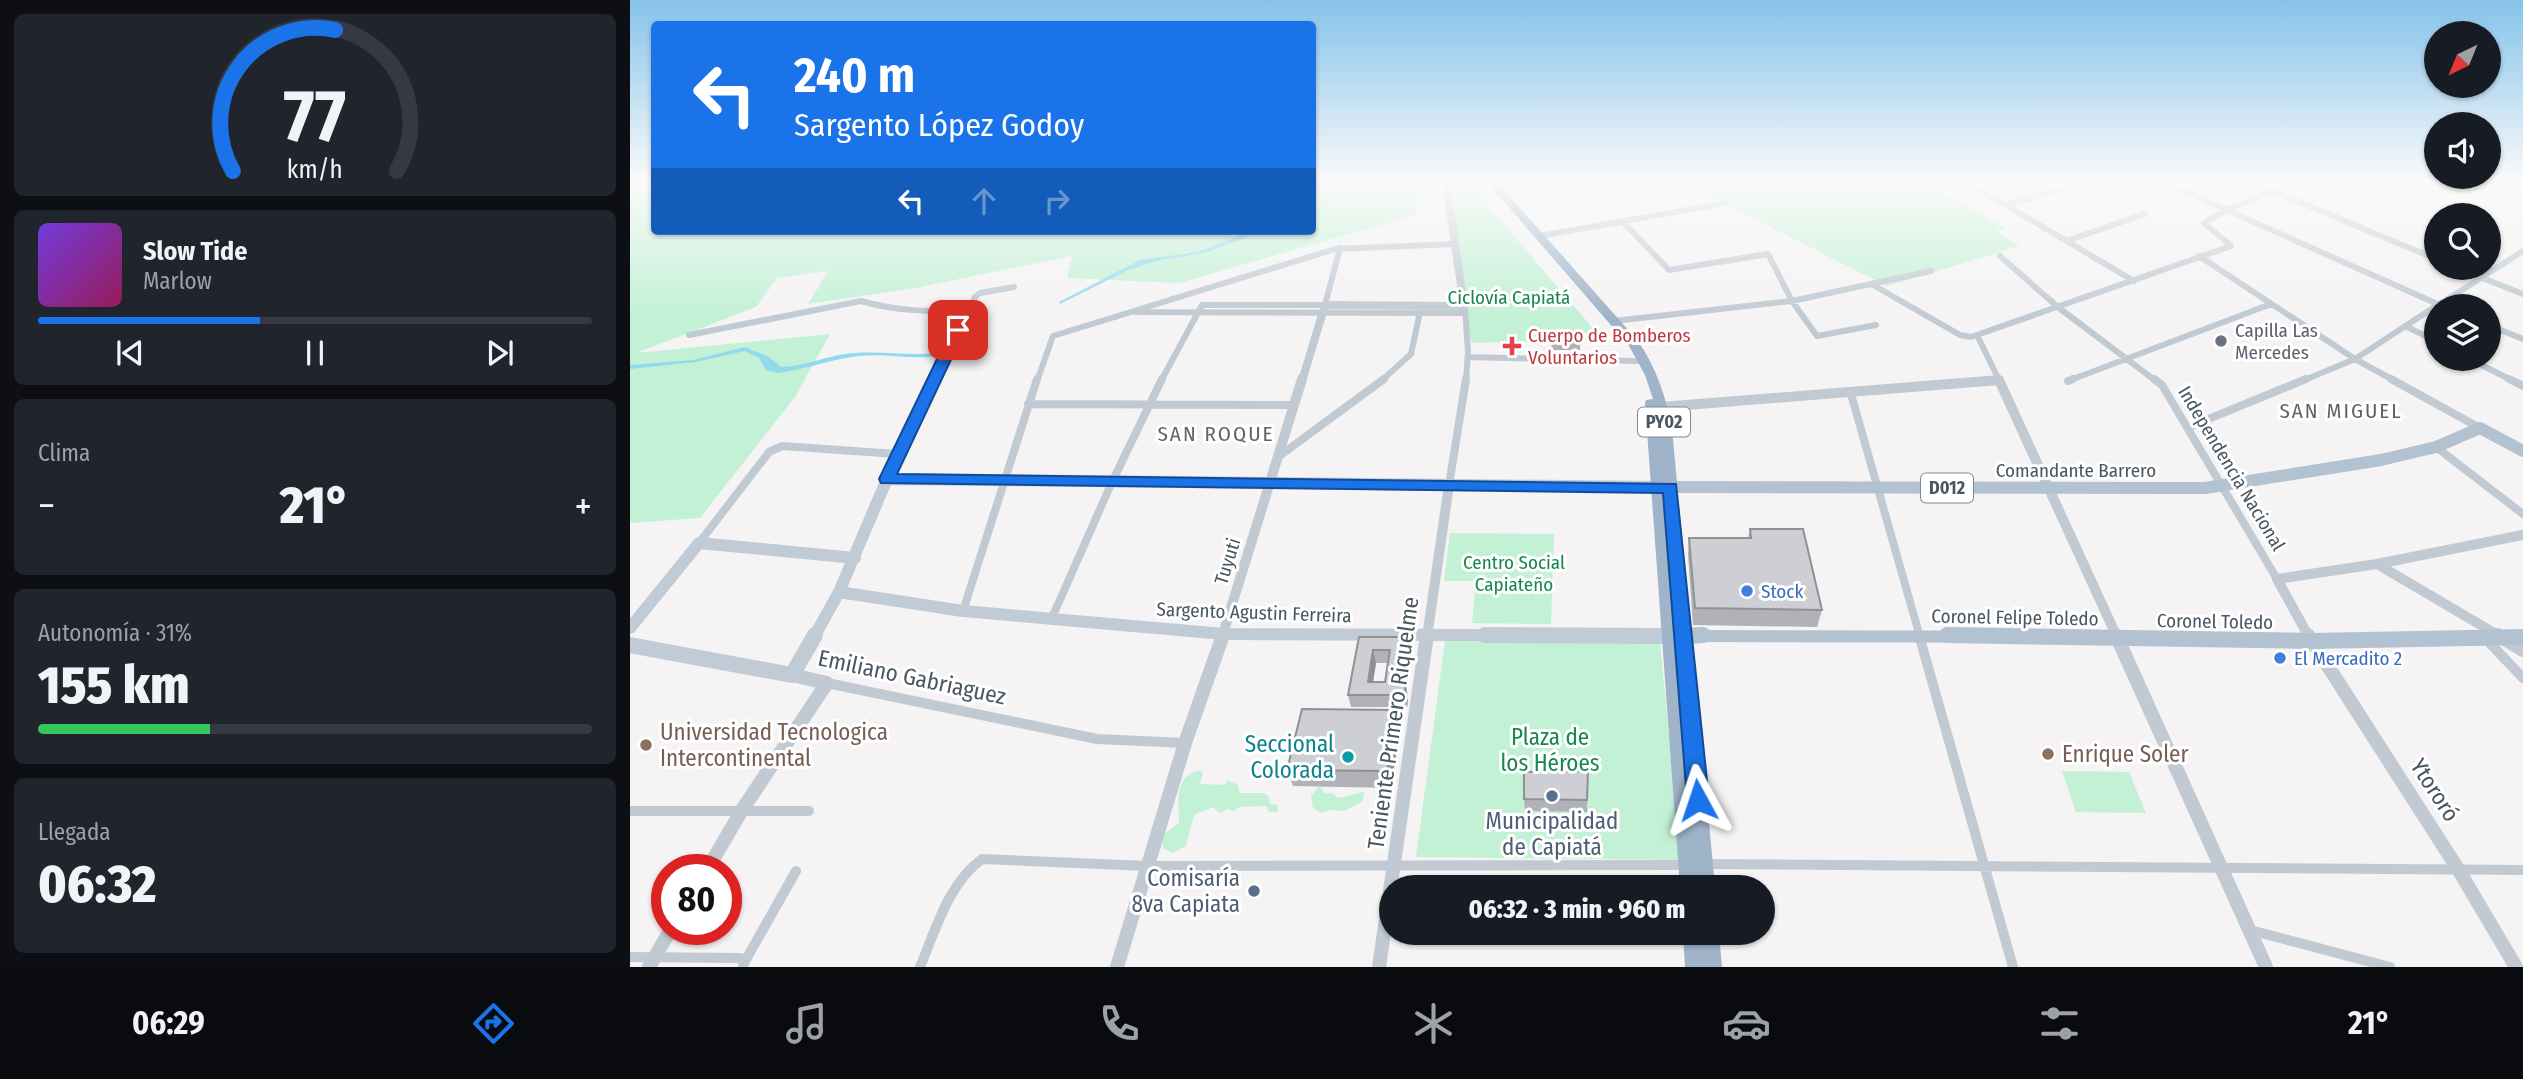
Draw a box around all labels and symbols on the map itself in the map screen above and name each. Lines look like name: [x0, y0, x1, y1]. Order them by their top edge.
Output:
north arrow: [2424, 21, 2501, 98]
park label: Ciclovía Capiatá: [1448, 286, 1570, 309]
pin: [928, 300, 988, 360]
place label: Capilla Las Mercedes: [2235, 319, 2318, 364]
place label: Cuerpo de Bomberos Voluntarios: [1528, 324, 1691, 369]
marker: Capilla Las Mercedes: [2213, 333, 2229, 349]
marker: Cuerpo de Bomberos Voluntarios: [1502, 336, 1522, 356]
street label: Independencia Nacional: [2173, 382, 2290, 555]
district label: SAN MIGUEL: [2279, 398, 2403, 424]
road number: PY02: [1638, 408, 1690, 436]
district label: SAN ROQUE: [1158, 421, 1274, 447]
street label: Comandante Barrero: [1996, 459, 2156, 482]
road number: D012: [1921, 474, 1973, 502]
street label: Tuyuti: [1210, 535, 1245, 587]
park label: Centro Social Capiateño: [1463, 551, 1565, 596]
place label: Stock: [1761, 580, 1803, 603]
marker: Stock: [1739, 583, 1755, 599]
street label: Teniente Primero Riquelme: [1361, 595, 1425, 851]
street label: Sargento Agustin Ferreira: [1156, 598, 1352, 627]
street label: Coronel Felipe Toledo: [1931, 605, 2099, 630]
street label: Coronel Toledo: [2157, 609, 2273, 634]
street label: Emiliano Gabriaguez: [816, 643, 1008, 711]
place label: El Mercadito 2: [2294, 647, 2402, 670]
marker: El Mercadito 2: [2272, 650, 2288, 666]
place label: Universidad Tecnologica Intercontinental: [660, 718, 888, 772]
park label: Plaza de los Héroes: [1500, 723, 1600, 777]
place label: Seccional Colorada: [1245, 730, 1334, 784]
marker: Universidad Tecnologica Intercontinental: [638, 737, 654, 753]
place label: Enrique Soler: [2062, 740, 2188, 768]
marker: Enrique Soler: [2040, 746, 2056, 762]
marker: Seccional Colorada: [1340, 749, 1356, 765]
street label: Ytororó: [2404, 753, 2466, 827]
position arrow: [1661, 763, 1735, 837]
marker: Municipalidad de Capiatá: [1544, 788, 1560, 804]
place label: Municipalidad de Capiatá: [1486, 807, 1618, 861]
speed limit sign: 80: [651, 854, 742, 945]
place label: Comisaría 8va Capiata: [1131, 864, 1240, 918]
marker: Comisaría 8va Capiata: [1246, 883, 1262, 899]

